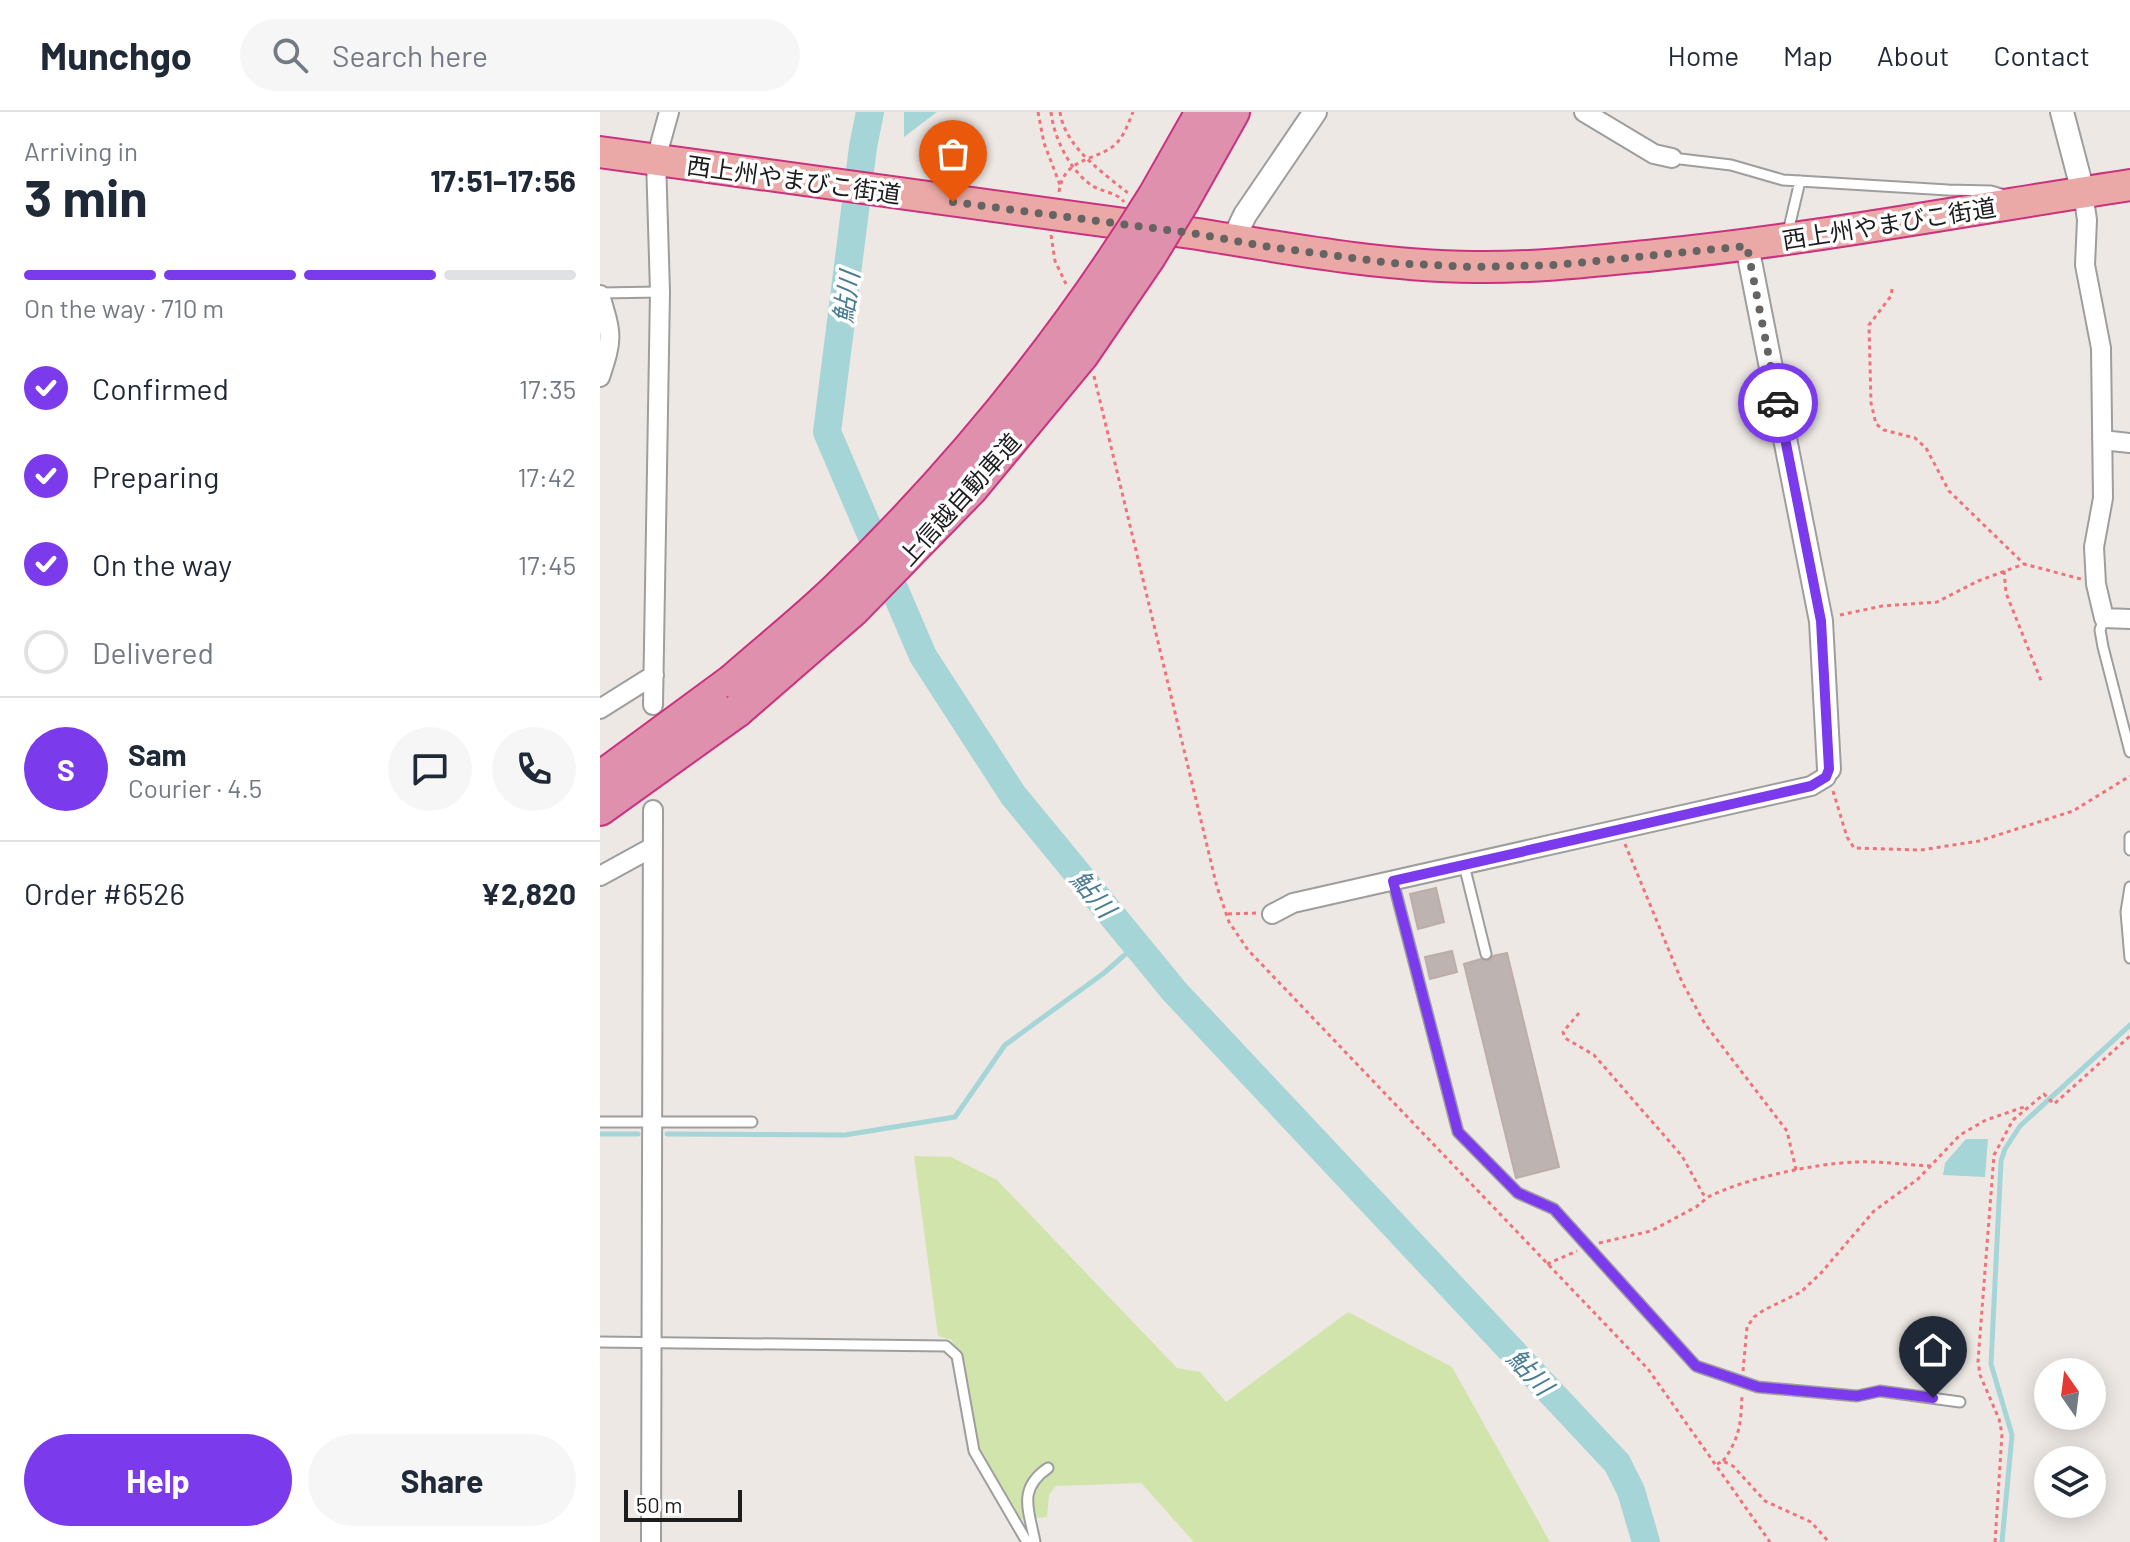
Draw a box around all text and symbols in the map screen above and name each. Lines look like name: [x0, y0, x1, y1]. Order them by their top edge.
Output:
search box: [240, 19, 800, 91]
text: Munchgo: [40, 32, 192, 78]
icon: search: [268, 33, 312, 77]
text: Search here: [332, 37, 488, 73]
text: Home: [1668, 38, 1739, 72]
text: Map: [1783, 38, 1833, 72]
text: About: [1877, 38, 1949, 72]
text: Contact: [1993, 38, 2090, 72]
pin: [919, 120, 987, 202]
icon: bag: [931, 132, 975, 176]
text: Arriving in: [24, 135, 138, 166]
street label: 西上州やまびこ街道: [685, 150, 903, 208]
text: 17:51–17:56: [430, 162, 576, 198]
text: 3 min: [24, 165, 148, 227]
street label: 西上州やまびこ街道: [1780, 192, 1998, 254]
water label: 鮎川: [826, 266, 864, 325]
text: On the way · 710 m: [24, 292, 224, 323]
courier: [1738, 363, 1818, 443]
icon: check: [24, 366, 68, 410]
text: Confirmed: [92, 370, 229, 406]
text: 17:35: [519, 373, 576, 404]
icon: car: [1756, 381, 1800, 425]
street label: 上信越自動車道: [892, 427, 1026, 571]
icon: check: [24, 454, 68, 498]
text: Preparing: [92, 458, 219, 494]
text: 17:42: [518, 461, 576, 492]
icon: check: [24, 542, 68, 586]
text: On the way: [92, 546, 232, 582]
text: 17:45: [518, 549, 576, 580]
text: Delivered: [92, 634, 214, 670]
button: chat: [388, 727, 472, 811]
button: phone: [492, 727, 576, 811]
text: Sam: [128, 736, 187, 772]
text: S: [57, 751, 75, 787]
text: Courier · 4.5: [128, 772, 262, 803]
water label: 鮎川: [1065, 863, 1125, 925]
text: Order #6526: [24, 875, 185, 911]
text: ¥2,820: [481, 875, 576, 911]
pin: [1899, 1316, 1967, 1398]
icon: home: [1911, 1328, 1955, 1372]
water label: 鮎川: [1502, 1341, 1562, 1403]
north arrow: [2034, 1358, 2106, 1430]
map controls: [2034, 1358, 2106, 1518]
button: Help: [24, 1434, 292, 1526]
button: Share: [308, 1434, 576, 1526]
button: layers: [2034, 1446, 2106, 1518]
scale bar: [624, 1486, 742, 1522]
text: 50 m: [636, 1491, 682, 1517]

